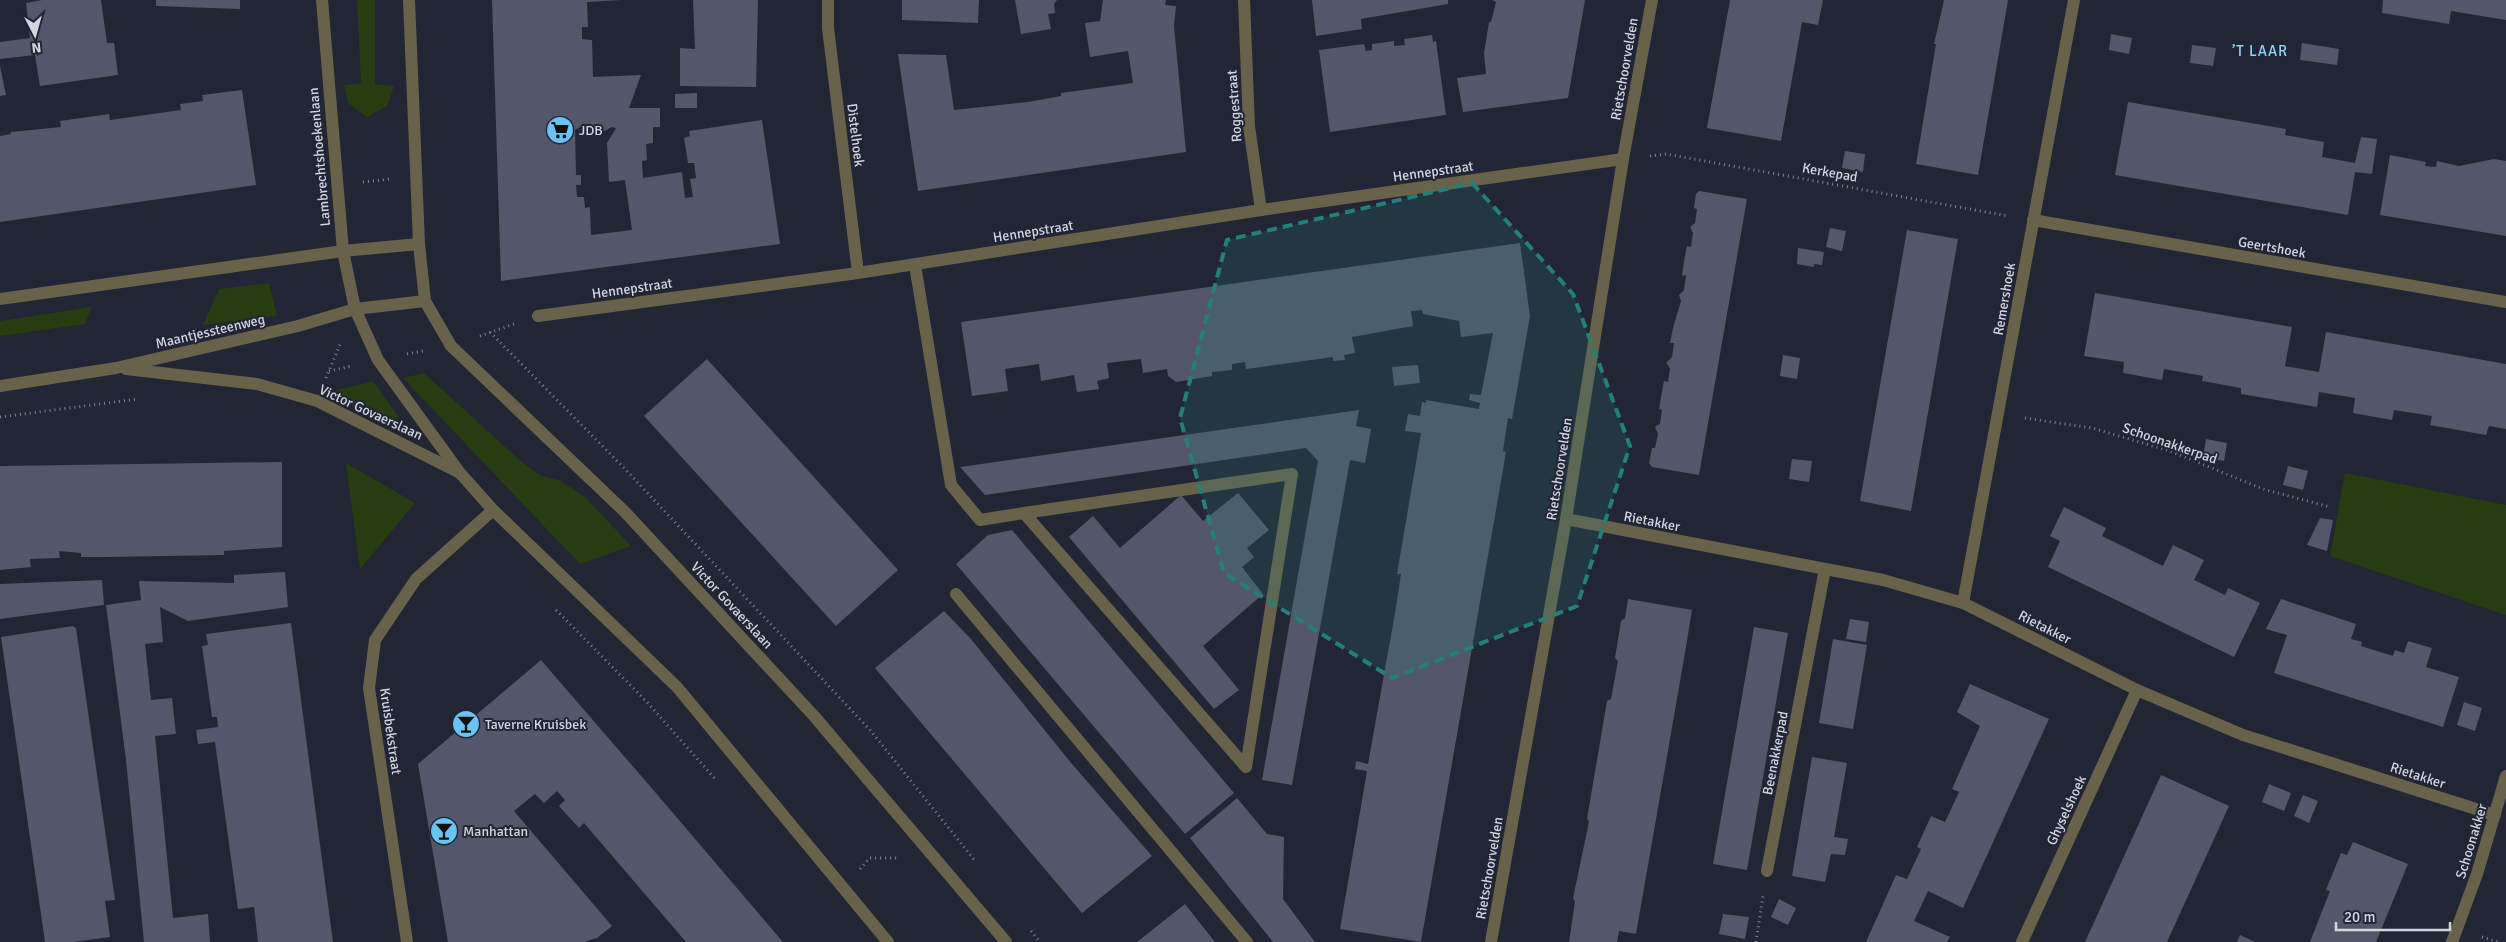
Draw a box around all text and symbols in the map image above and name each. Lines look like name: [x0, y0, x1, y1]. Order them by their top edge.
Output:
north arrow: [10, 10, 60, 60]
street label: Rietschoorvelden: [1607, 16, 1642, 122]
text: N: [31, 38, 42, 56]
district label: ’T LAAR: [2232, 42, 2288, 60]
street label: Roggestraat: [1223, 69, 1246, 143]
street label: Lambrechtshoekenlaan: [305, 87, 334, 227]
street label: Distelhoek: [843, 102, 868, 168]
supermarket icon: JDB: [545, 115, 575, 145]
place label: JDB: [579, 122, 603, 139]
street label: Hennepstraat: [1392, 157, 1475, 186]
street label: Kerkepad: [1801, 159, 1859, 186]
street label: Hennepstraat: [992, 217, 1075, 246]
street label: Geertshoek: [2237, 233, 2307, 262]
street label: Remershoek: [1990, 261, 2019, 337]
street label: Hennepstraat: [591, 274, 674, 303]
street label: Maantjessteenweg: [154, 311, 267, 352]
street label: Victor Govaerslaan: [316, 381, 425, 444]
street label: Rietschoorvelden: [1543, 416, 1576, 522]
street label: Schoonakkerpad: [2120, 419, 2219, 468]
street label: Rietakker: [1622, 508, 1682, 535]
street label: Victor Govaerslaan: [687, 558, 776, 652]
street label: Rietakker: [2015, 607, 2075, 648]
street label: Kruisbekstraat: [376, 687, 405, 776]
bar icon: Taverne Kruisbek: [451, 709, 481, 739]
street label: Beenakkerpad: [1759, 710, 1792, 796]
place label: Taverne Kruisbek: [485, 716, 586, 733]
street label: Rietakker: [2388, 759, 2448, 793]
street label: Ghyselshoek: [2043, 773, 2090, 848]
street label: Schoonakker: [2452, 801, 2491, 881]
street label: Rietschoorvelden: [1472, 815, 1507, 921]
bar icon: Manhattan: [429, 816, 459, 846]
place label: Manhattan: [463, 823, 528, 840]
scale bar: [2336, 900, 2450, 932]
text: 20 m: [2344, 908, 2375, 926]

